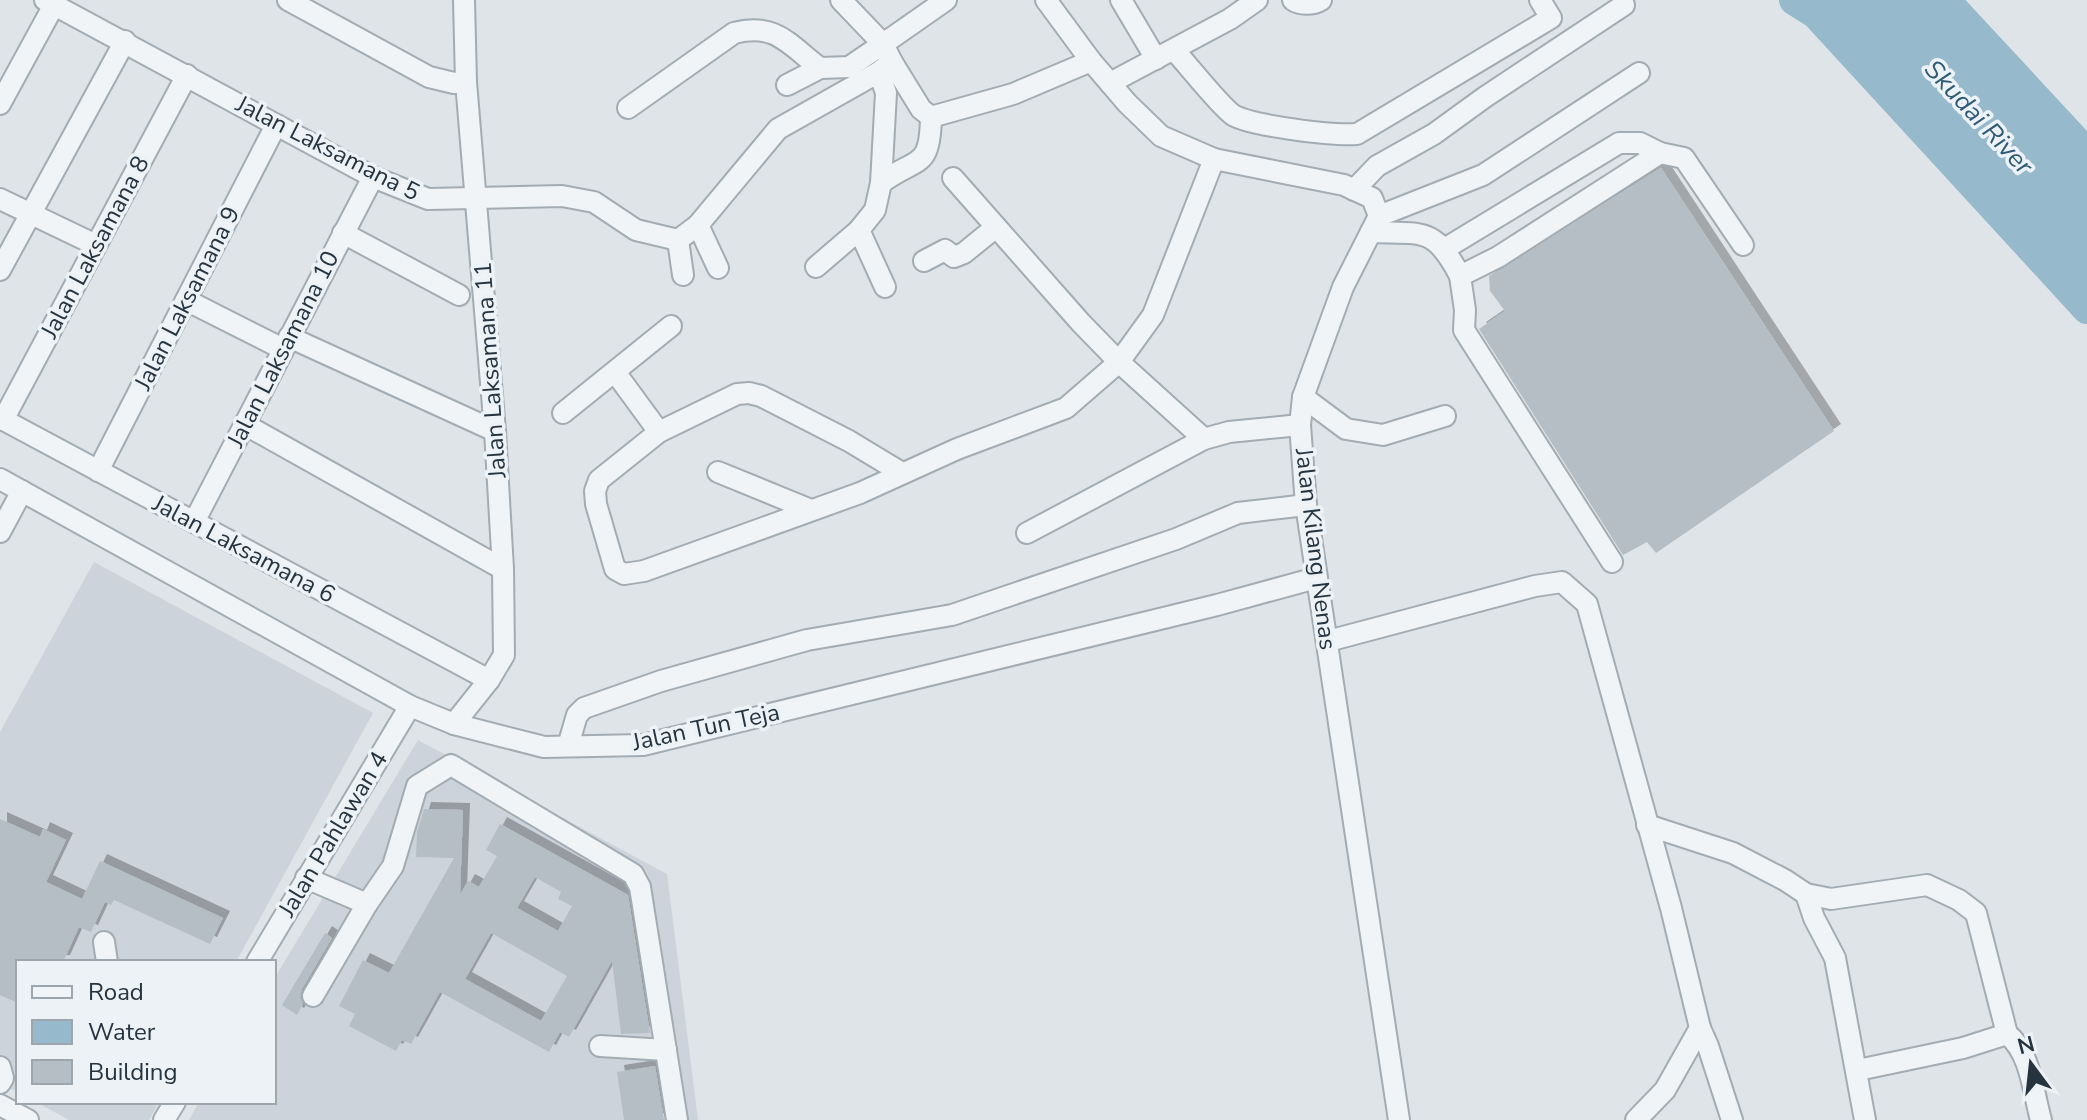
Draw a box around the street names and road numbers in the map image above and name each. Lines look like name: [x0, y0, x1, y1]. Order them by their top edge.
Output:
street label: Jalan Laksamana 5: [230, 87, 425, 208]
street label: Jalan Laksamana 8: [33, 150, 157, 345]
street label: Jalan Laksamana 9: [126, 201, 247, 396]
street label: Jalan Laksamana 10: [219, 245, 346, 454]
street label: Jalan Laksamana 11: [466, 261, 514, 480]
street label: Jalan Kilang Nenas: [1288, 445, 1344, 652]
street label: Jalan Laksamana 6: [146, 487, 341, 611]
street label: Jalan Tun Teja: [628, 696, 783, 758]
street label: Jalan Pahlawan 4: [270, 745, 395, 924]

